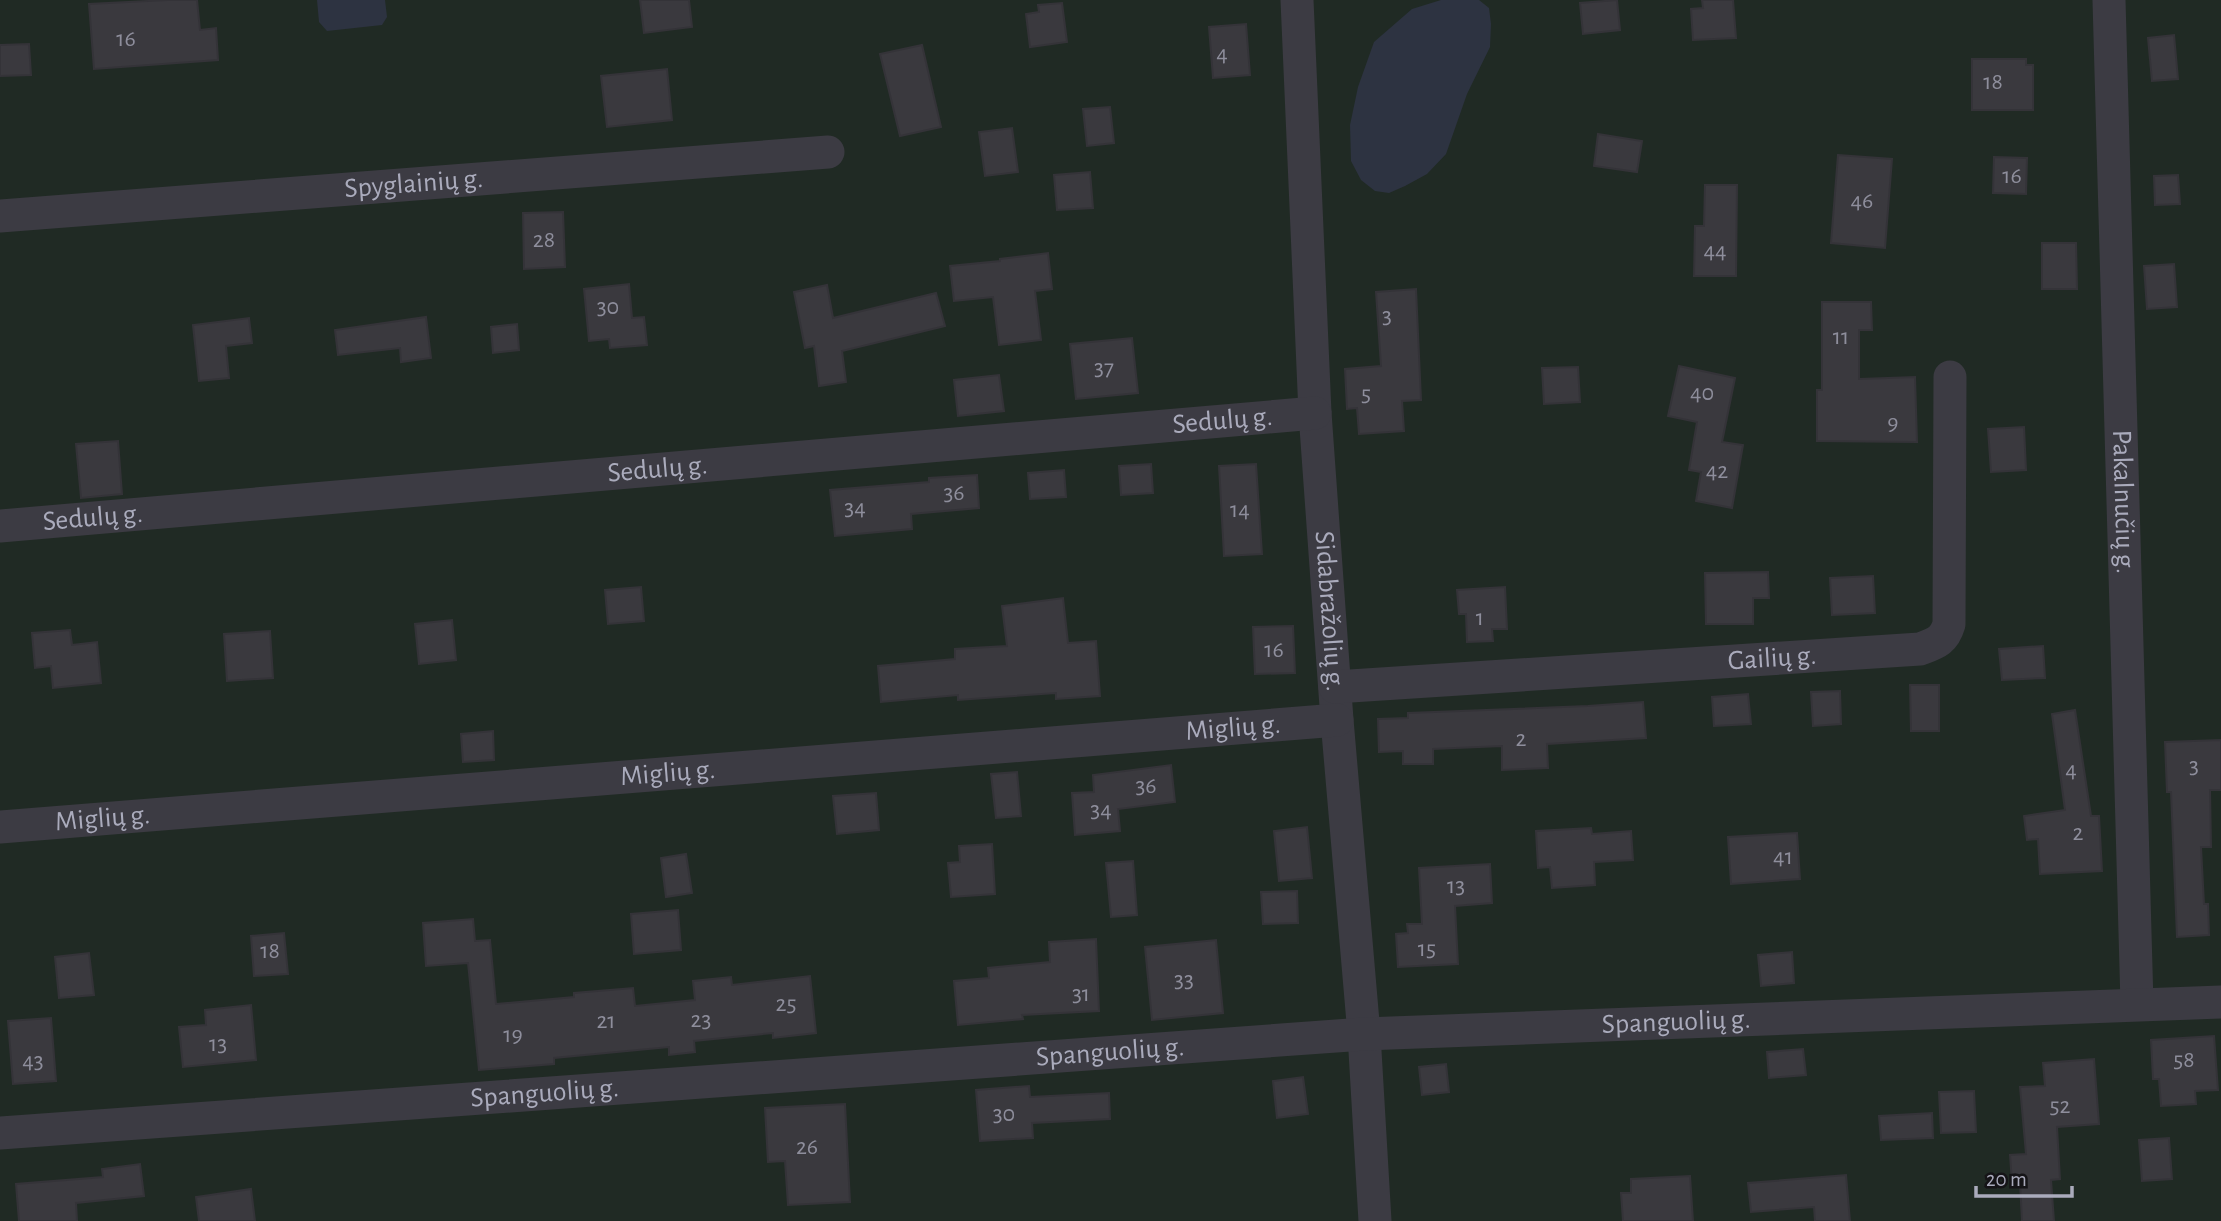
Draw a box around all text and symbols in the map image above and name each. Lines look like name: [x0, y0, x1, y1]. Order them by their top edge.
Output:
house number: 16: [116, 27, 136, 51]
house number: 4: [1216, 42, 1228, 66]
house number: 18: [1983, 70, 2003, 94]
house number: 16: [2002, 164, 2022, 188]
street label: Spyglainių g.: [343, 165, 484, 203]
house number: 46: [1851, 189, 1873, 213]
house number: 28: [533, 228, 555, 252]
house number: 44: [1703, 239, 1727, 263]
house number: 30: [597, 295, 619, 319]
house number: 3: [1382, 304, 1392, 328]
house number: 11: [1833, 325, 1849, 349]
house number: 37: [1094, 356, 1114, 380]
house number: 40: [1690, 381, 1714, 405]
house number: 5: [1361, 382, 1371, 406]
street label: Sedulų g.: [1171, 403, 1274, 439]
house number: 9: [1887, 411, 1899, 435]
street label: Pakalnučių g.: [2107, 429, 2139, 574]
street label: Sedulų g.: [606, 451, 709, 488]
house number: 42: [1706, 459, 1728, 483]
house number: 36: [943, 481, 965, 505]
house number: 34: [844, 496, 866, 520]
house number: 14: [1230, 498, 1250, 522]
street label: Sedulų g.: [42, 500, 144, 536]
street label: Sidabražolių g.: [1309, 530, 1349, 692]
house number: 1: [1476, 606, 1484, 630]
house number: 16: [1264, 638, 1284, 662]
street label: Gailių g.: [1727, 642, 1817, 675]
street label: Miglių g.: [1184, 711, 1282, 746]
house number: 2: [1516, 727, 1527, 751]
house number: 3: [2189, 754, 2199, 778]
street label: Miglių g.: [619, 756, 716, 791]
house number: 4: [2065, 758, 2077, 782]
house number: 36: [1135, 774, 1157, 798]
house number: 34: [1090, 798, 1112, 822]
street label: Miglių g.: [54, 801, 151, 837]
house number: 2: [2073, 821, 2084, 845]
house number: 41: [1773, 845, 1793, 869]
house number: 13: [1447, 874, 1465, 898]
house number: 15: [1418, 937, 1436, 961]
house number: 18: [260, 939, 280, 963]
house number: 33: [1174, 968, 1194, 992]
house number: 31: [1072, 982, 1090, 1006]
house number: 25: [776, 992, 796, 1016]
street label: Spanguolių g.: [1601, 1006, 1751, 1039]
house number: 23: [691, 1008, 711, 1032]
house number: 21: [596, 1009, 616, 1033]
house number: 19: [503, 1023, 523, 1047]
house number: 13: [209, 1032, 227, 1056]
street label: Spanguolių g.: [1035, 1033, 1185, 1072]
house number: 58: [2173, 1048, 2195, 1072]
house number: 43: [22, 1049, 44, 1073]
street label: Spanguolių g.: [469, 1074, 620, 1113]
house number: 52: [2050, 1094, 2071, 1118]
house number: 30: [993, 1102, 1015, 1126]
house number: 26: [796, 1135, 818, 1159]
scale bar: [1976, 1154, 2072, 1198]
text: 20 m: [1986, 1169, 2027, 1190]

